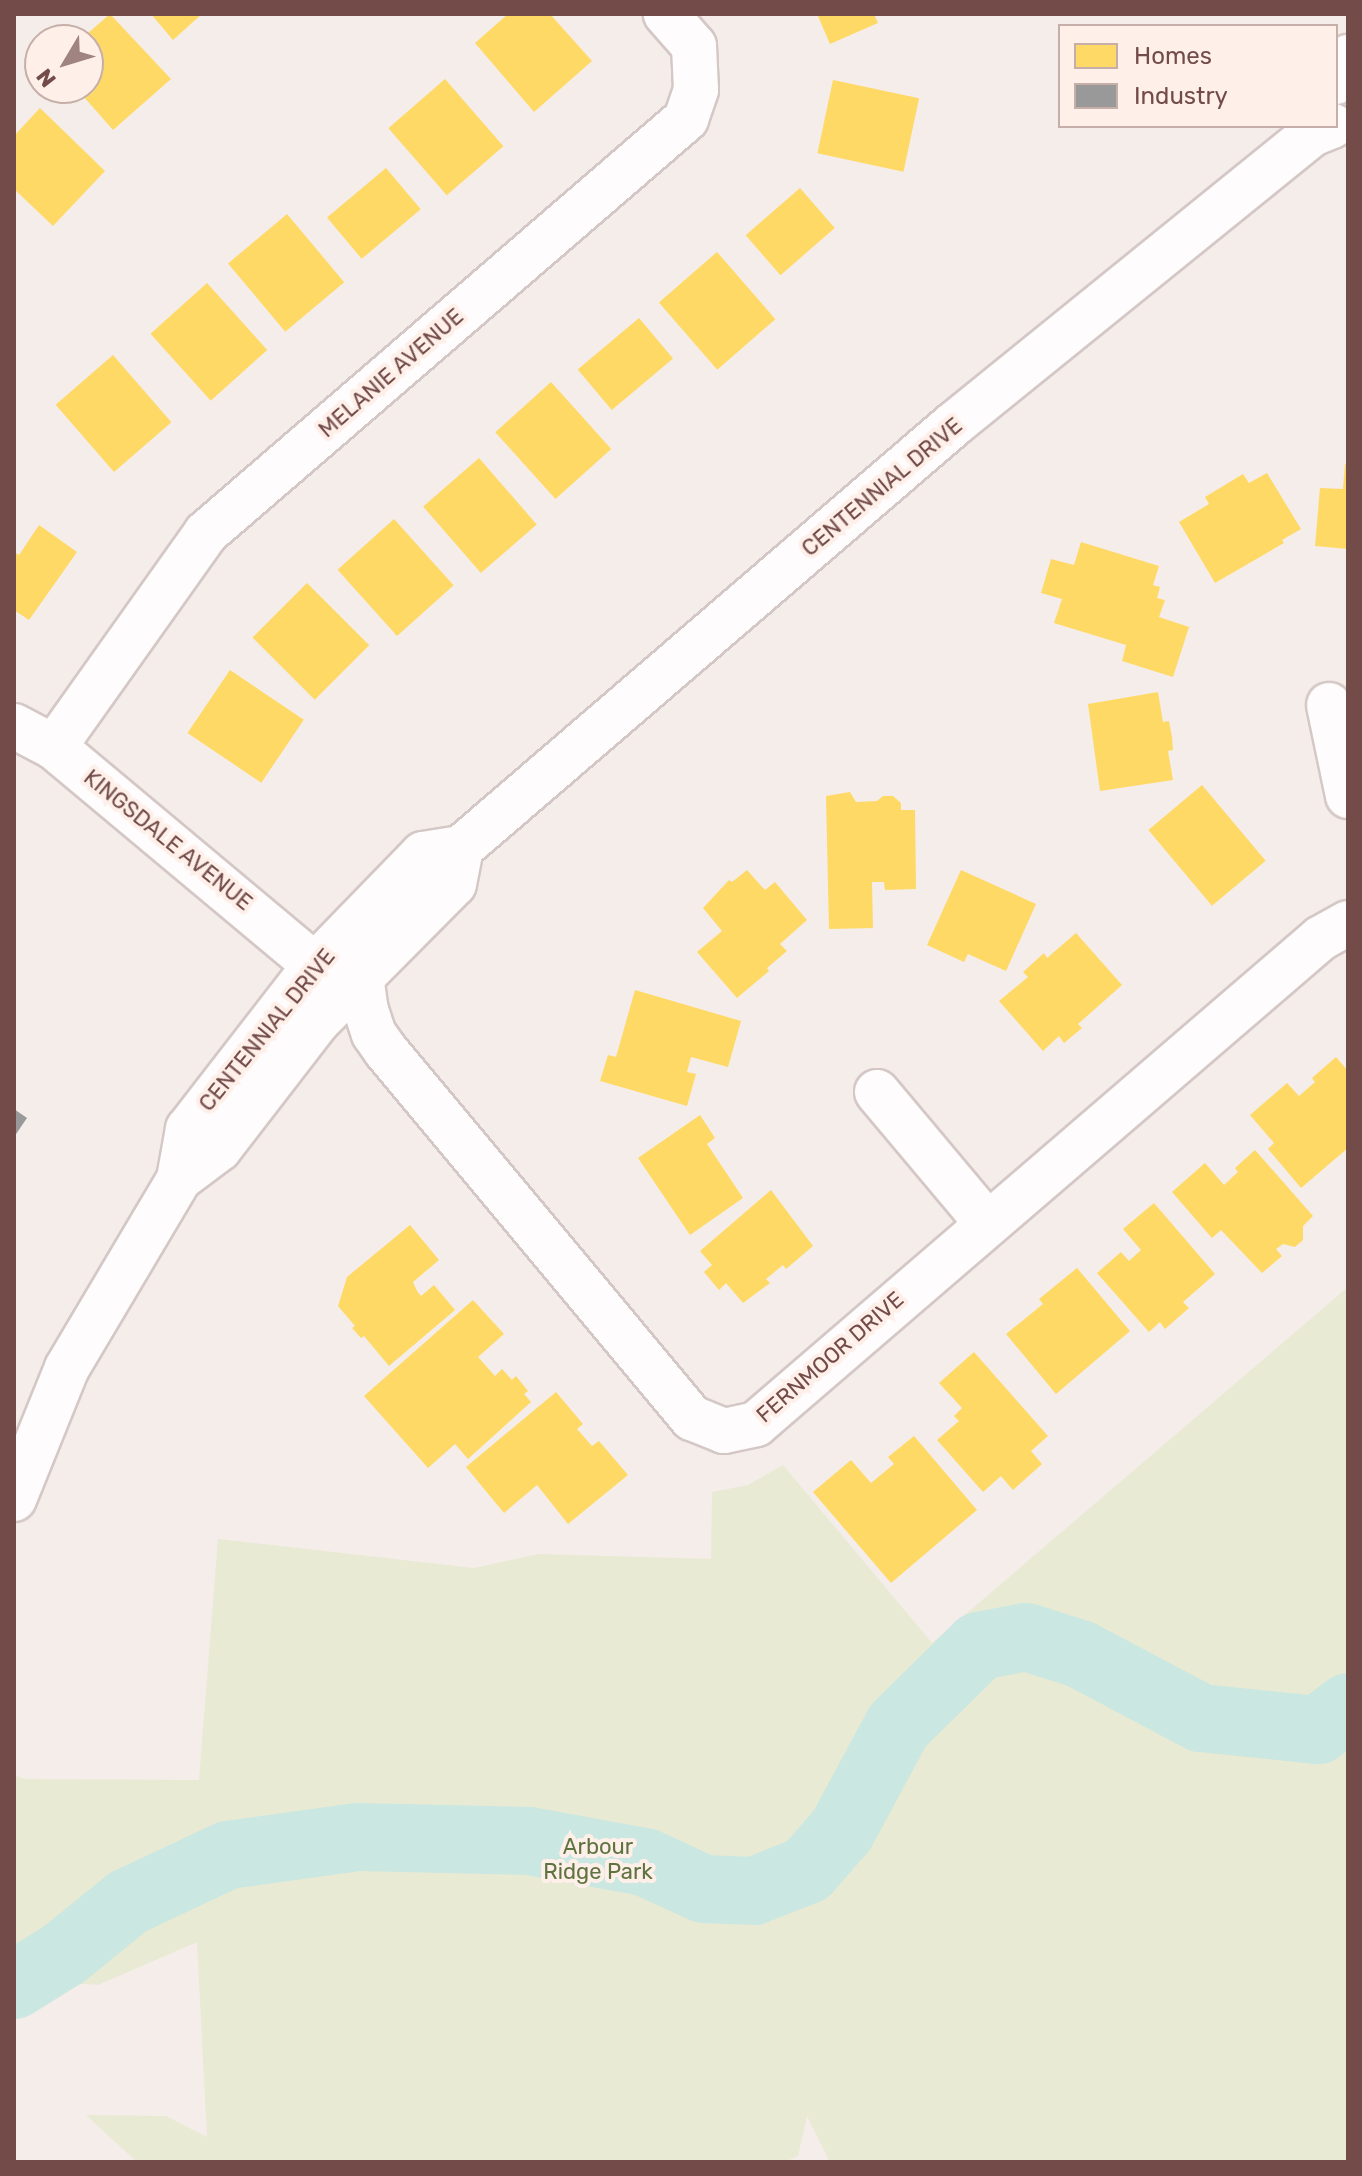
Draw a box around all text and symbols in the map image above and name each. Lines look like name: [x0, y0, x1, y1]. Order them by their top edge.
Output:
north arrow: [24, 24, 104, 104]
legend: [1058, 24, 1338, 128]
text: Homes: [1134, 42, 1212, 70]
text: N: [31, 63, 62, 92]
text: Industry: [1134, 82, 1228, 110]
street label: MELANIE AVENUE: [313, 303, 469, 443]
street label: CENTENNIAL DRIVE: [796, 412, 968, 562]
street label: KINGSDALE AVENUE: [78, 764, 258, 916]
street label: CENTENNIAL DRIVE: [193, 943, 341, 1117]
street label: FERNMOOR DRIVE: [751, 1286, 909, 1428]
park label: Arbour Ridge Park: [543, 1833, 653, 1884]

